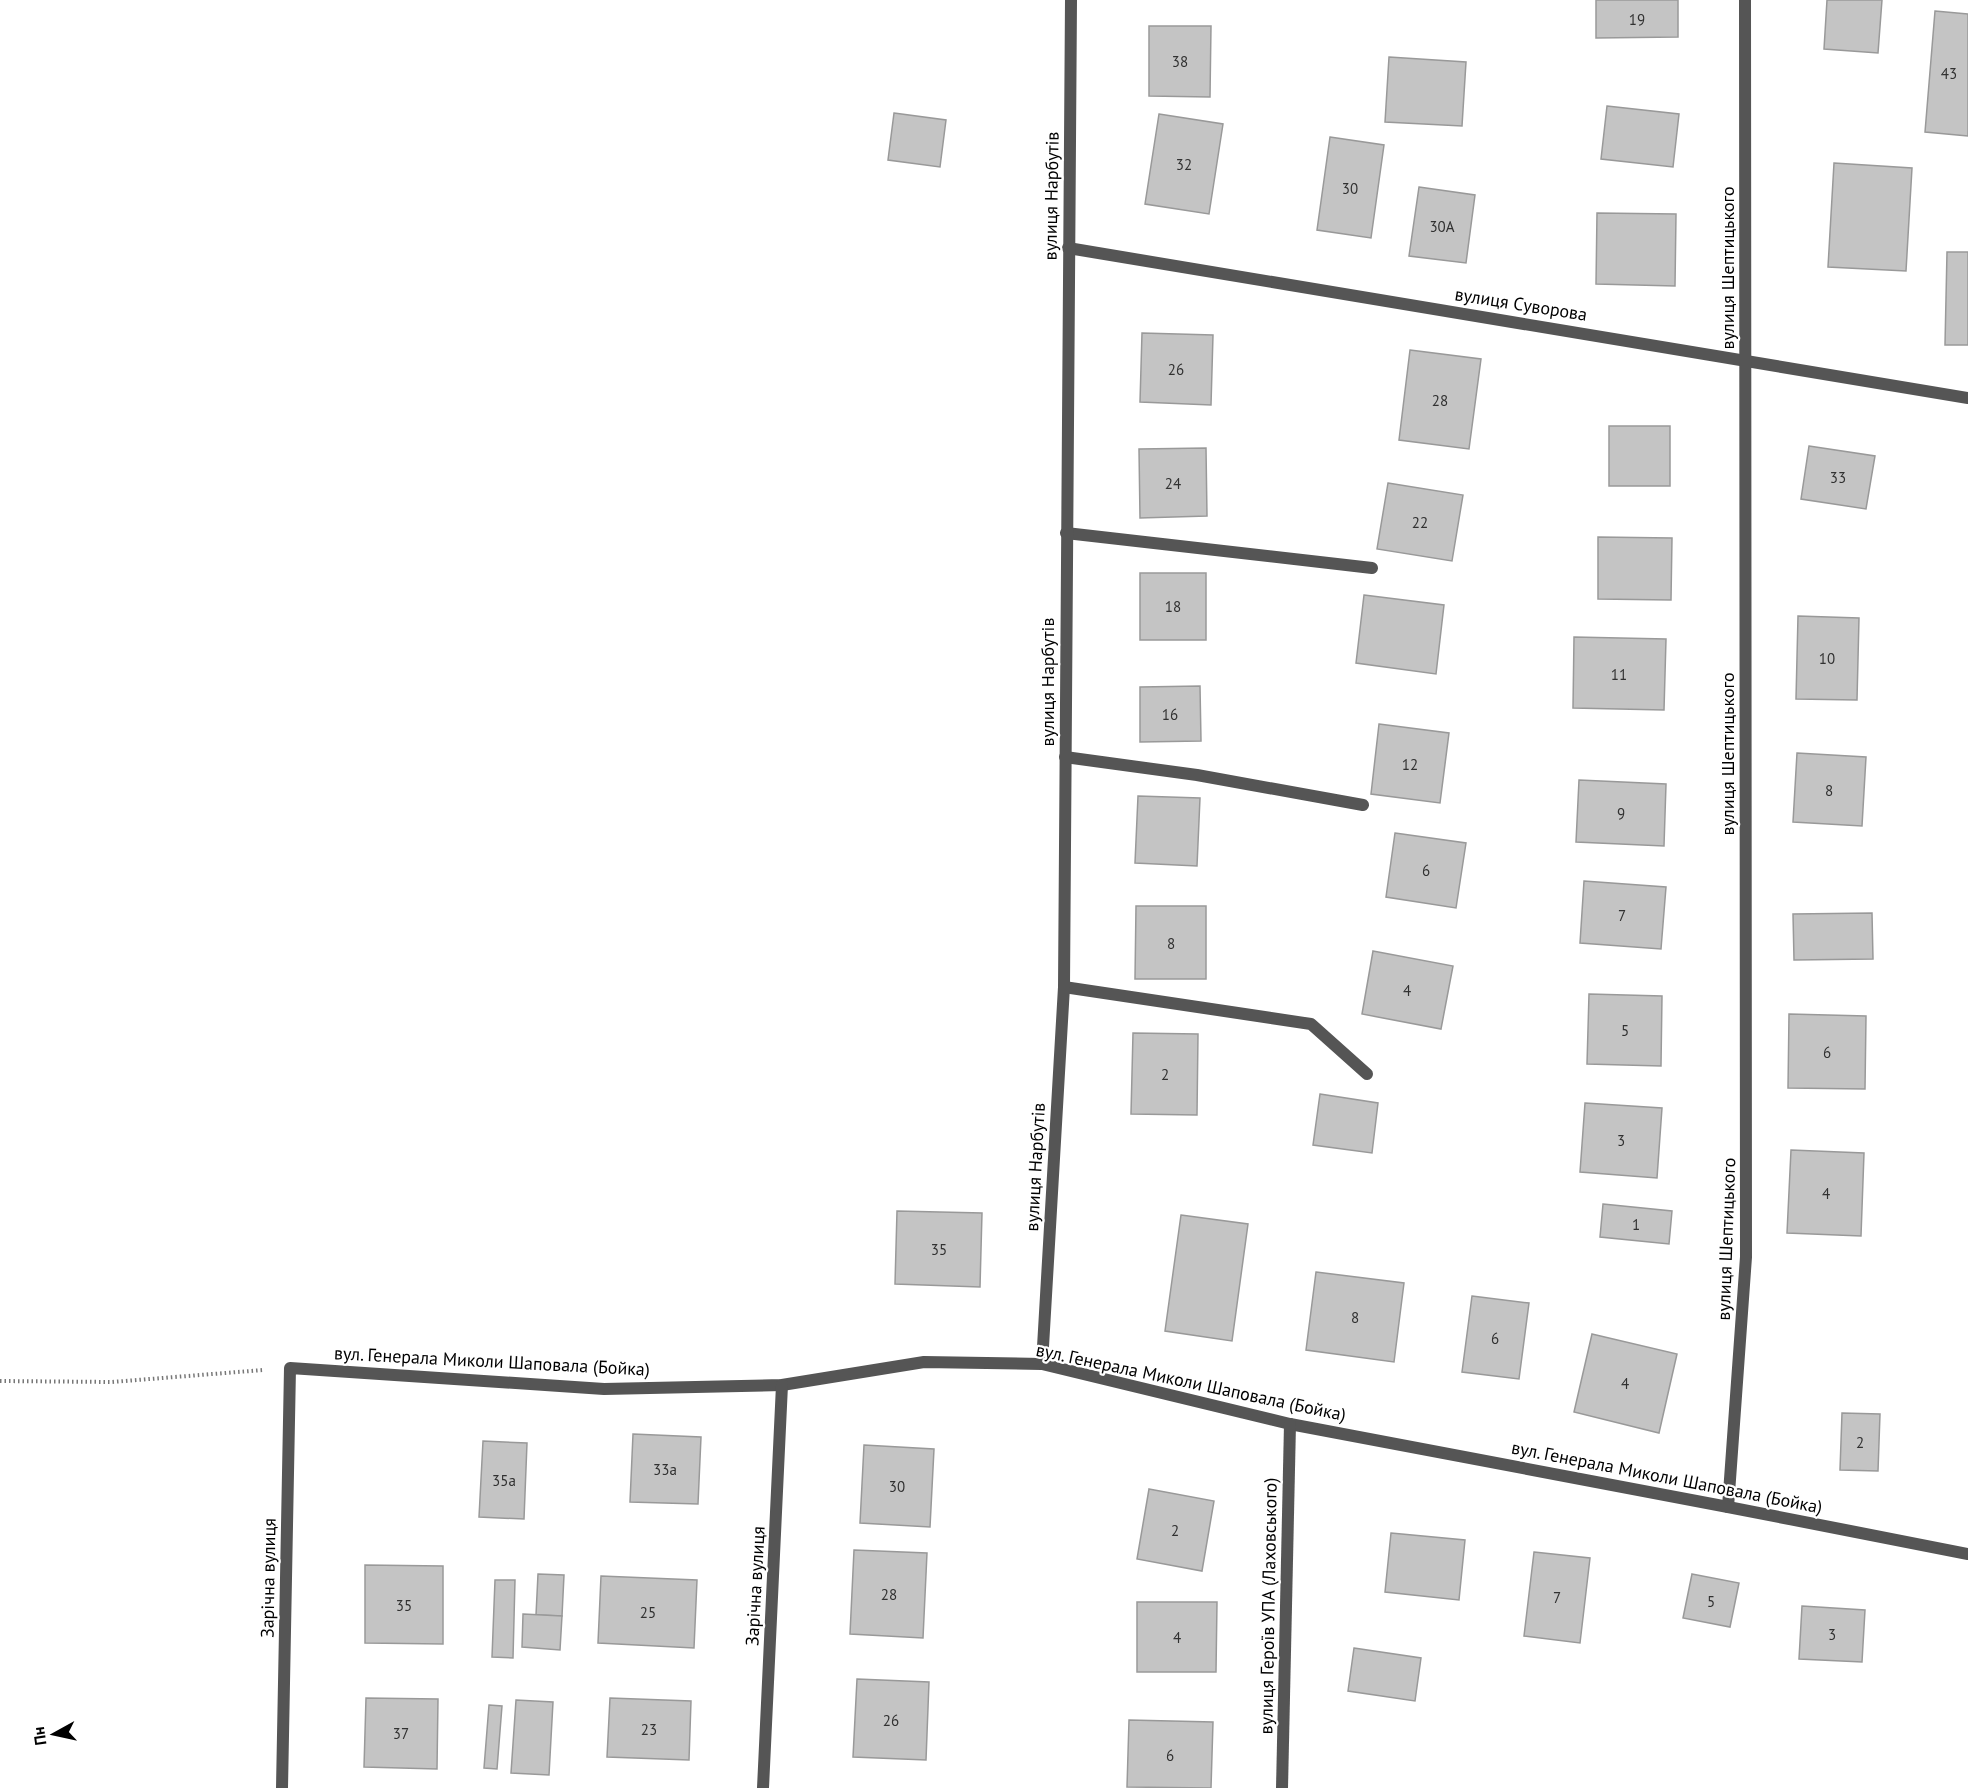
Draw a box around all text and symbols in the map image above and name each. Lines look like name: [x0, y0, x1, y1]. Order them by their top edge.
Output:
house number: 19: [1629, 10, 1645, 29]
house number: 38: [1172, 52, 1188, 71]
house number: 43: [1941, 64, 1957, 83]
street label: вулиця Нарбутів: [1038, 131, 1064, 261]
house number: 32: [1176, 155, 1192, 174]
house number: 30: [1342, 179, 1358, 198]
street label: вулиця Шептицького: [1716, 186, 1739, 350]
house number: 30А: [1429, 217, 1455, 236]
street label: вулиця Суворова: [1453, 282, 1589, 326]
house number: 26: [1168, 360, 1184, 379]
house number: 28: [1432, 391, 1448, 410]
house number: 33: [1830, 468, 1846, 487]
house number: 24: [1165, 474, 1181, 493]
house number: 22: [1412, 513, 1428, 532]
house number: 18: [1165, 597, 1181, 616]
street label: вулиця Нарбутів: [1036, 618, 1059, 746]
house number: 10: [1819, 649, 1835, 668]
house number: 11: [1611, 665, 1627, 684]
street label: вулиця Шептицького: [1716, 672, 1739, 836]
house number: 16: [1162, 705, 1178, 724]
house number: 12: [1402, 755, 1418, 774]
house number: 8: [1825, 781, 1833, 800]
house number: 9: [1617, 804, 1625, 823]
house number: 6: [1422, 861, 1430, 880]
house number: 7: [1618, 906, 1626, 925]
house number: 8: [1167, 934, 1175, 953]
house number: 4: [1403, 981, 1411, 1000]
house number: 5: [1621, 1021, 1629, 1040]
house number: 6: [1823, 1043, 1831, 1062]
house number: 2: [1161, 1065, 1169, 1084]
street label: вулиця Нарбутів: [1020, 1102, 1050, 1232]
house number: 3: [1617, 1131, 1625, 1150]
street label: вулиця Шептицького: [1712, 1157, 1740, 1321]
house number: 4: [1822, 1184, 1830, 1203]
house number: 1: [1632, 1215, 1640, 1234]
house number: 35: [931, 1240, 947, 1259]
house number: 8: [1351, 1308, 1359, 1327]
house number: 6: [1491, 1329, 1499, 1348]
street label: вул. Генерала Миколи Шаповала (Бойка): [1034, 1338, 1348, 1426]
street label: вул. Генерала Миколи Шаповала (Бойка): [333, 1341, 651, 1381]
house number: 4: [1621, 1374, 1629, 1393]
house number: 2: [1856, 1433, 1864, 1452]
street label: вул. Генерала Миколи Шаповала (Бойка): [1510, 1436, 1824, 1518]
house number: 33а: [653, 1460, 677, 1479]
house number: 35а: [492, 1471, 516, 1490]
house number: 30: [889, 1477, 905, 1496]
street label: вулиця Героїв УПА (Лаховського): [1254, 1477, 1282, 1735]
street label: Зарічна вулиця: [255, 1518, 281, 1638]
house number: 2: [1171, 1521, 1179, 1540]
street label: Зарічна вулиця: [740, 1526, 770, 1646]
house number: 28: [881, 1585, 897, 1604]
house number: 7: [1553, 1588, 1561, 1607]
house number: 5: [1707, 1592, 1715, 1611]
house number: 35: [396, 1596, 412, 1615]
house number: 25: [640, 1603, 656, 1622]
house number: 3: [1828, 1625, 1836, 1644]
house number: 4: [1173, 1628, 1181, 1647]
north arrow: [24, 1704, 84, 1764]
house number: 26: [883, 1711, 899, 1730]
house number: 23: [641, 1720, 657, 1739]
house number: 37: [393, 1724, 409, 1743]
text: Пн: [28, 1725, 50, 1747]
house number: 6: [1166, 1746, 1174, 1765]

